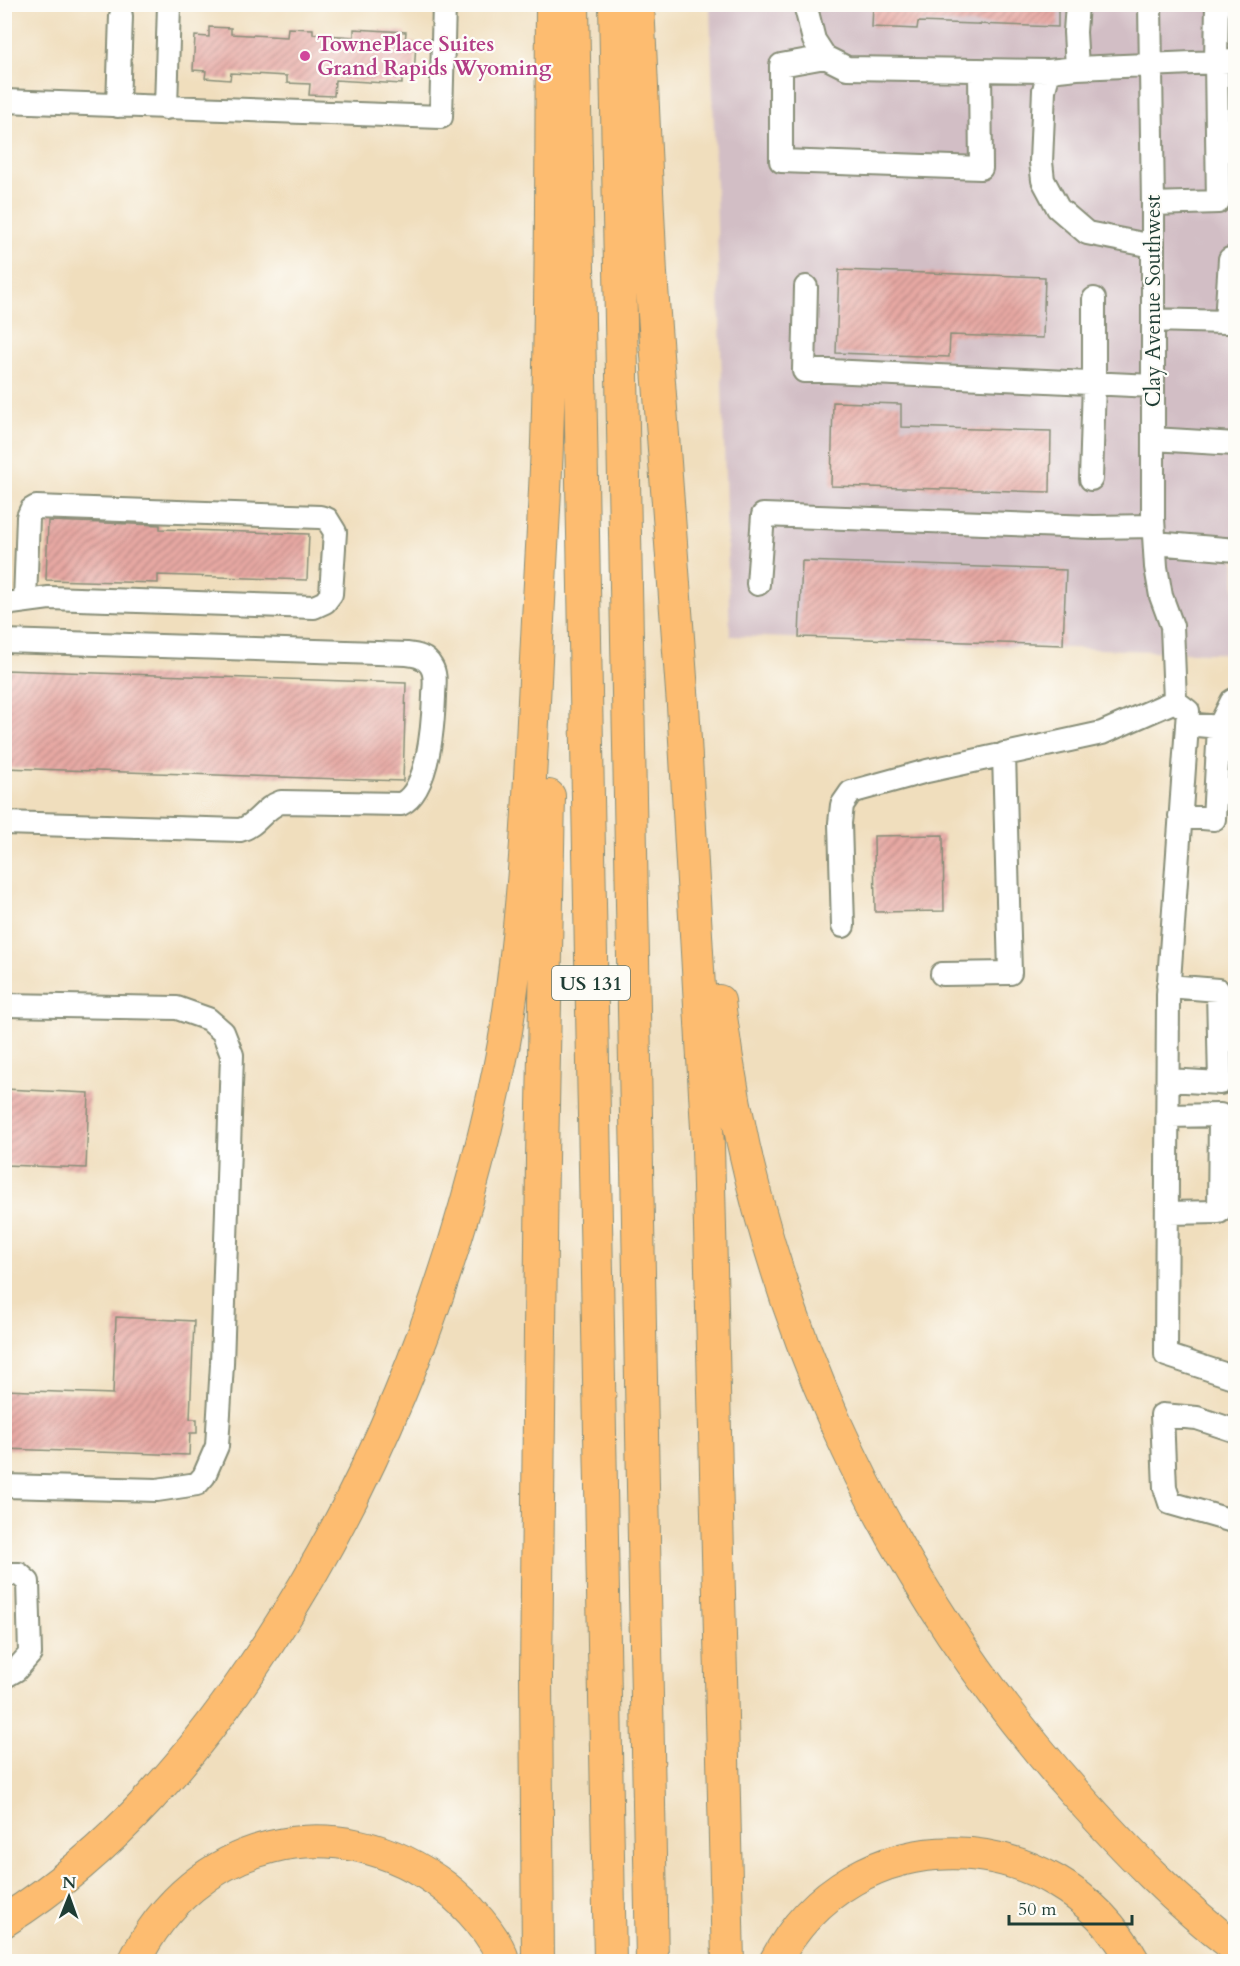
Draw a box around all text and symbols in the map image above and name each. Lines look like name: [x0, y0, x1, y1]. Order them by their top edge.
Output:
place label: TownePlace Suites Grand Rapids Wyoming: [317, 30, 552, 83]
marker: TownePlace Suites Grand Rapids Wyoming: [298, 49, 312, 63]
street label: Clay Avenue Southwest: [1139, 194, 1168, 407]
road number: US 131: [552, 966, 630, 1000]
north arrow: [39, 1867, 99, 1927]
text: N: [62, 1872, 76, 1894]
scale bar: [1009, 1888, 1132, 1926]
text: 50 m: [1018, 1897, 1057, 1922]

